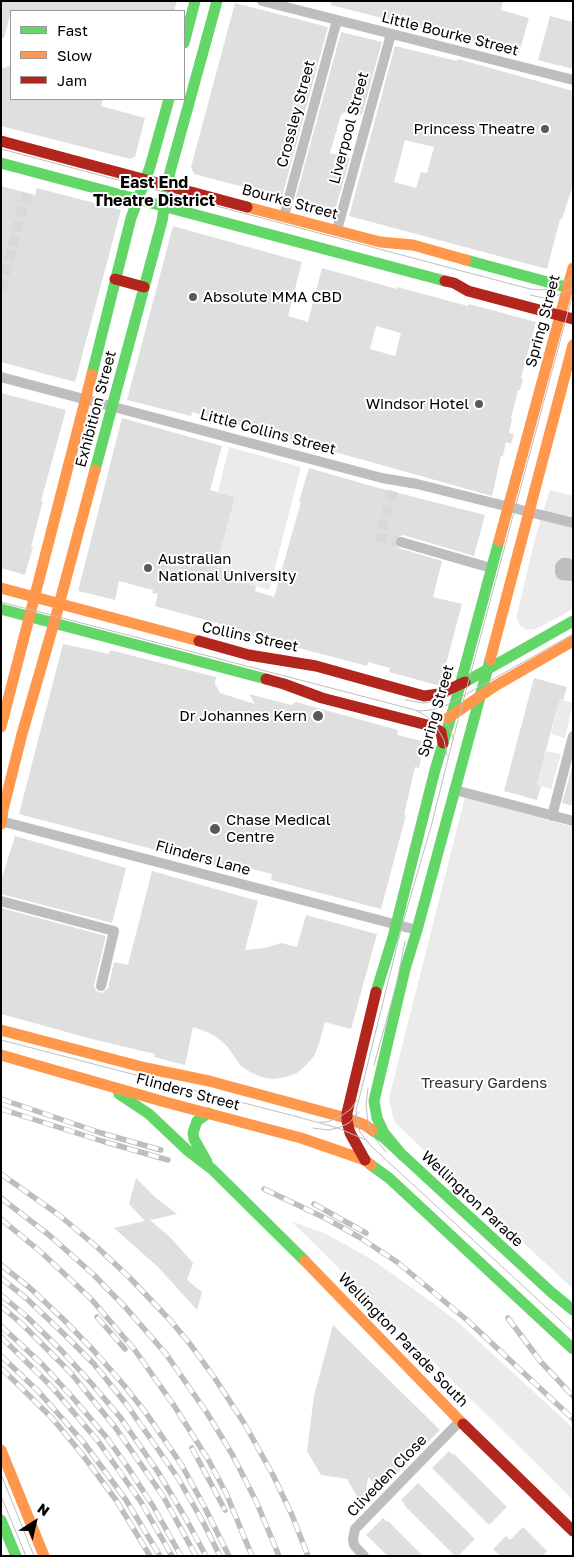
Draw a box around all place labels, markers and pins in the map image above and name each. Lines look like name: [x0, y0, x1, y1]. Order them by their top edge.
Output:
place label: Princess Theatre: [414, 120, 535, 138]
marker: Princess Theatre: [539, 123, 551, 135]
place label: Absolute MMA CBD: [203, 288, 342, 306]
marker: Absolute MMA CBD: [187, 291, 199, 303]
place label: Windsor Hotel: [366, 395, 469, 413]
marker: Windsor Hotel: [473, 398, 485, 410]
place label: Australian National University: [158, 550, 297, 585]
marker: Australian National University: [142, 562, 154, 574]
place label: Dr Johannes Kern: [179, 707, 307, 725]
marker: Dr Johannes Kern: [311, 709, 325, 723]
place label: Chase Medical Centre: [226, 811, 331, 846]
marker: Chase Medical Centre: [208, 822, 222, 836]

